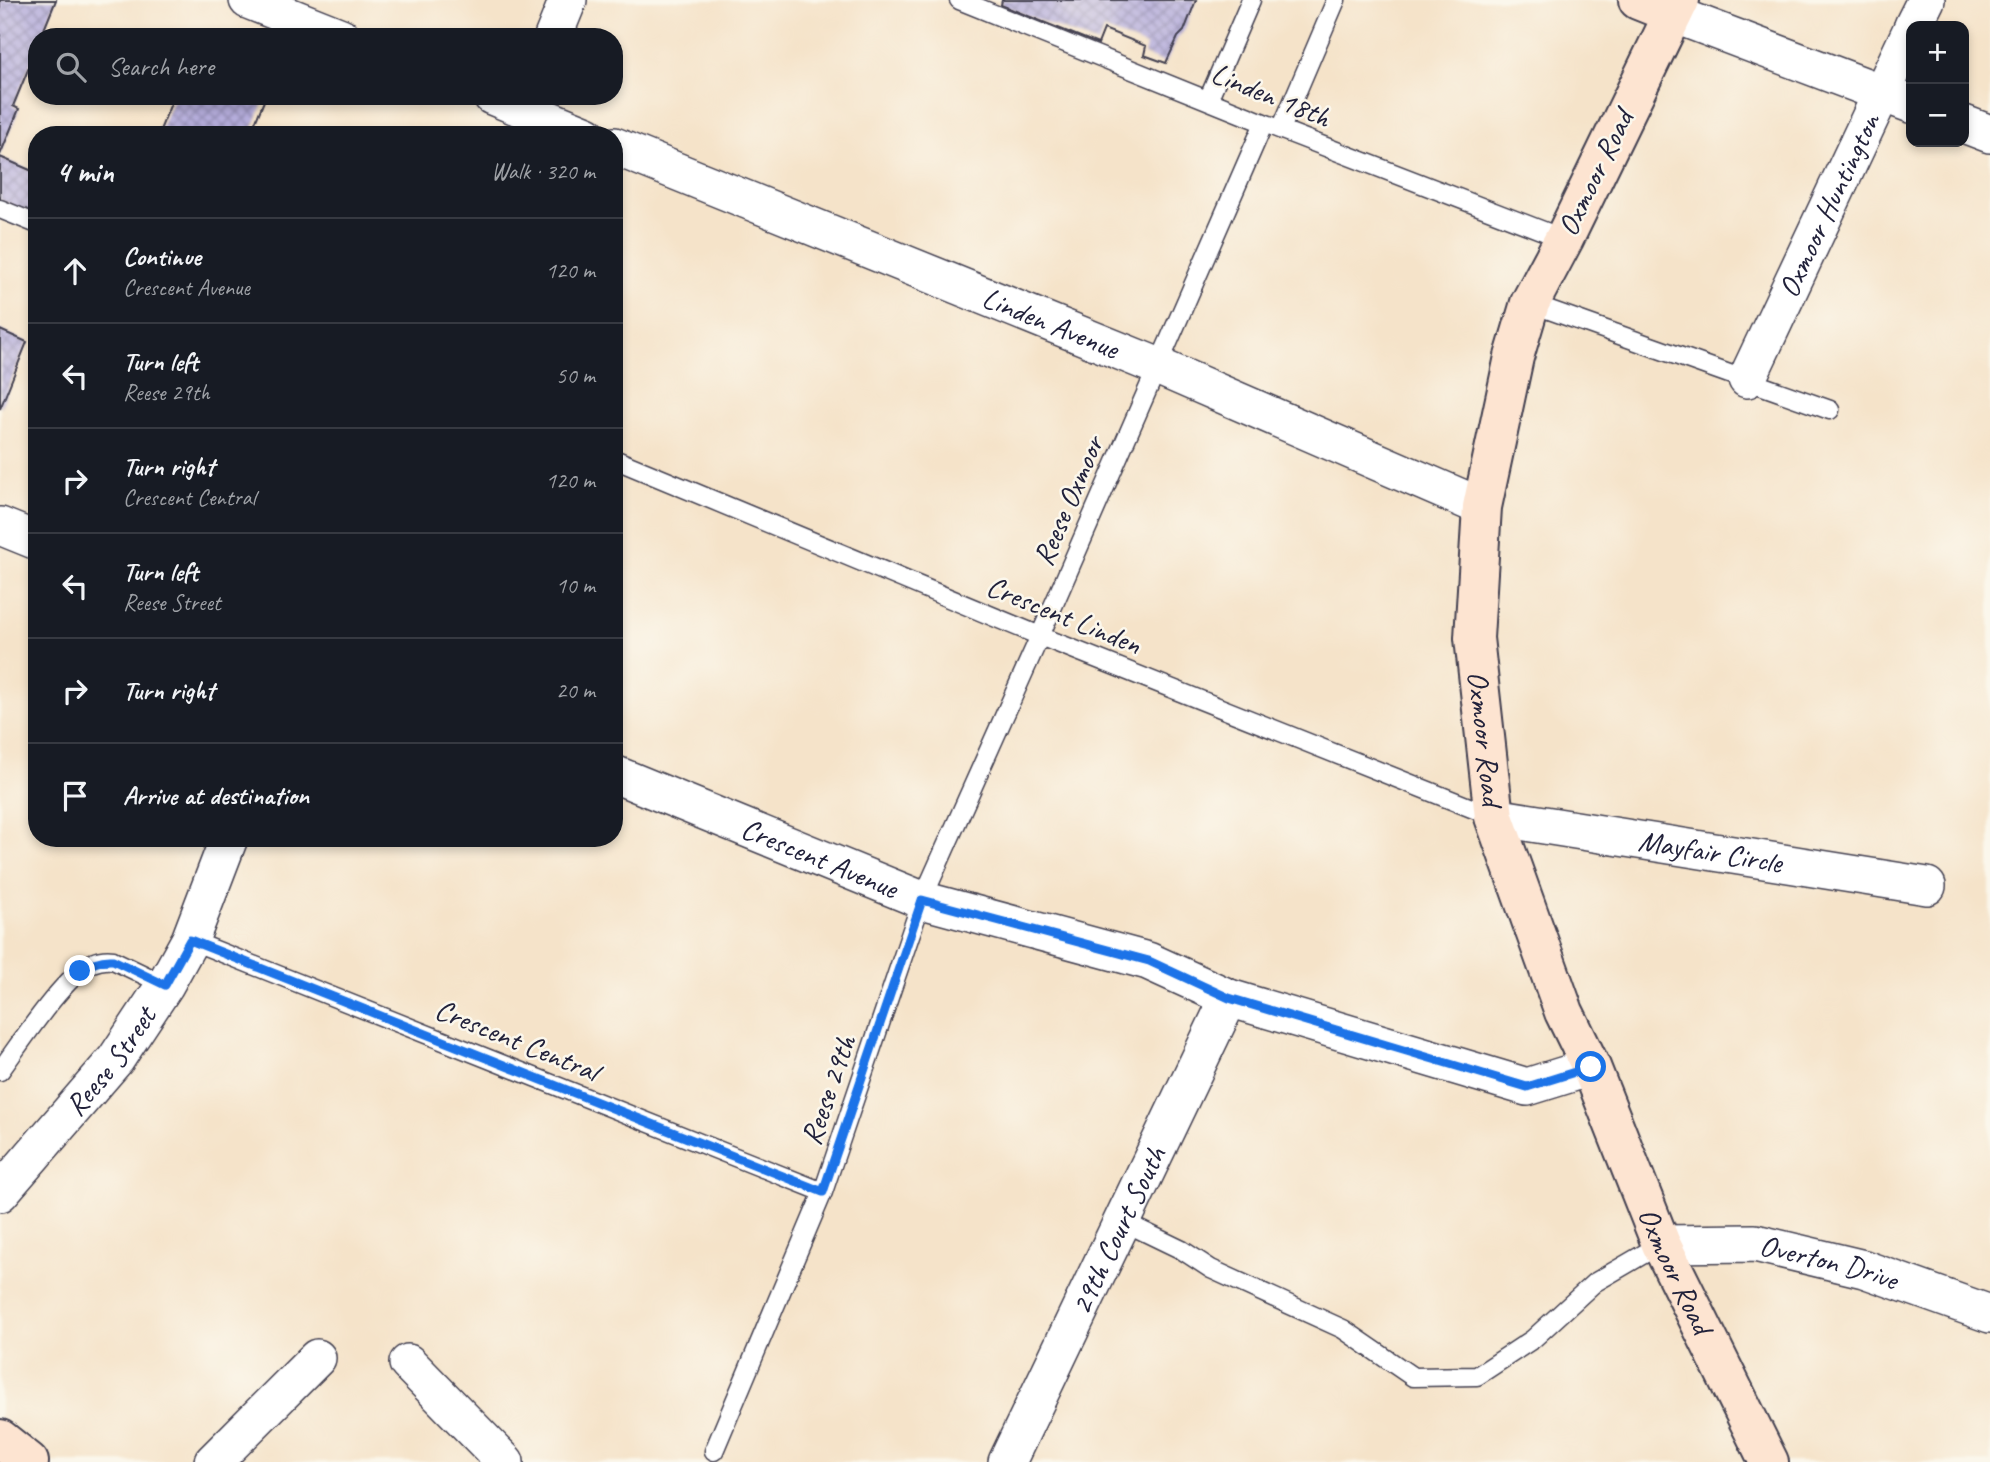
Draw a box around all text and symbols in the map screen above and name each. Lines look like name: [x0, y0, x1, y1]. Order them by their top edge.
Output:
map controls: [1906, 21, 1969, 147]
button: +: [1906, 21, 1969, 84]
search box: [28, 28, 623, 105]
icon: search: [52, 48, 90, 86]
text: Search here: [108, 50, 214, 83]
street label: Linden 18th: [1206, 54, 1337, 137]
button: −: [1906, 84, 1969, 147]
street label: Oxmoor Road: [1548, 100, 1644, 242]
street label: Oxmoor Huntington: [1769, 106, 1889, 303]
text: 4 min: [56, 153, 113, 191]
text: Walk · 320 m: [491, 157, 595, 186]
text: Continue: [123, 240, 201, 273]
icon: ahead: [56, 252, 94, 290]
text: 120 m: [546, 256, 595, 285]
text: Crescent Avenue: [123, 273, 250, 302]
street label: Linden Avenue: [977, 278, 1126, 368]
text: Turn left: [123, 345, 198, 378]
icon: left: [56, 357, 94, 395]
text: 50 m: [556, 361, 595, 390]
text: Reese 29th: [123, 378, 210, 407]
street label: Reese Oxmoor: [1024, 428, 1113, 571]
text: Turn right: [123, 450, 214, 483]
icon: right: [56, 462, 94, 500]
text: 120 m: [546, 466, 595, 495]
text: Crescent Central: [123, 483, 256, 512]
text: Turn left: [123, 555, 198, 588]
icon: left: [56, 567, 94, 605]
street label: Crescent Linden: [981, 567, 1147, 663]
text: 10 m: [556, 571, 595, 600]
text: Reese Street: [123, 588, 221, 617]
street label: Oxmoor Road: [1459, 669, 1512, 812]
icon: right: [56, 672, 94, 710]
text: Turn right: [123, 674, 214, 707]
text: 20 m: [556, 676, 595, 705]
icon: arrive: [56, 777, 94, 815]
text: Arrive at destination: [123, 779, 309, 812]
street label: Crescent Avenue: [736, 809, 905, 908]
street label: Mayfair Circle: [1636, 821, 1787, 882]
route end: [64, 955, 95, 986]
street label: Crescent Central: [430, 990, 609, 1092]
street label: Reese Street: [57, 997, 166, 1124]
street label: Reese 29th: [792, 1029, 865, 1150]
route start: [1575, 1051, 1606, 1082]
street label: 29th Court South: [1062, 1140, 1174, 1320]
street label: Oxmoor Road: [1630, 1202, 1723, 1344]
street label: Overton Drive: [1756, 1226, 1905, 1299]

